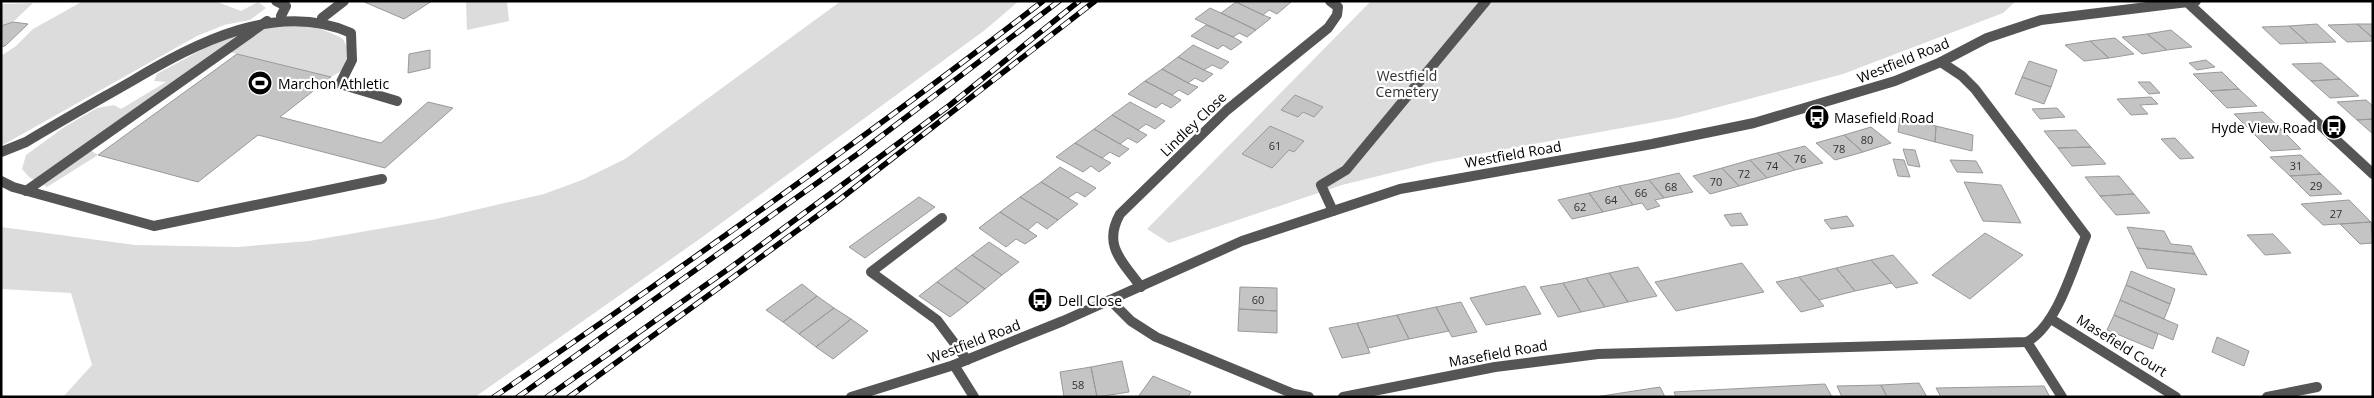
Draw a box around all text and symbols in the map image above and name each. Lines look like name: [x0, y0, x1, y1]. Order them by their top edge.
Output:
street label: Westfield Road: [1854, 33, 1952, 87]
park label: Westfield Cemetery: [1375, 66, 1440, 101]
sports icon: Marchon Athletic: [247, 70, 273, 96]
place label: Marchon Athletic: [278, 74, 389, 93]
street label: Lindley Close: [1156, 87, 1230, 160]
bus stop icon: Masefield Road: [1804, 104, 1830, 130]
place label: Masefield Road: [1834, 108, 1934, 127]
bus stop icon: Hyde View Road: [2321, 114, 2347, 140]
place label: Hyde View Road: [2211, 118, 2316, 137]
house number: 80: [1861, 132, 1873, 147]
street label: Westfield Road: [1463, 136, 1563, 172]
house number: 61: [1269, 138, 1281, 153]
house number: 78: [1833, 141, 1845, 156]
house number: 76: [1794, 151, 1806, 166]
house number: 74: [1766, 158, 1779, 173]
house number: 31: [2290, 158, 2302, 173]
house number: 72: [1738, 166, 1750, 181]
house number: 70: [1710, 174, 1722, 189]
house number: 29: [2310, 178, 2322, 193]
house number: 68: [1665, 179, 1677, 194]
house number: 66: [1635, 185, 1647, 200]
house number: 64: [1605, 192, 1618, 207]
house number: 62: [1574, 199, 1586, 214]
house number: 27: [2330, 206, 2342, 221]
bus stop icon: Dell Close: [1027, 287, 1053, 313]
place label: Dell Close: [1058, 291, 1122, 310]
house number: 60: [1252, 292, 1264, 307]
street label: Masefield Court: [2073, 310, 2171, 380]
street label: Westfield Road: [925, 315, 1023, 367]
street label: Masefield Road: [1447, 335, 1549, 371]
house number: 58: [1072, 377, 1084, 392]

